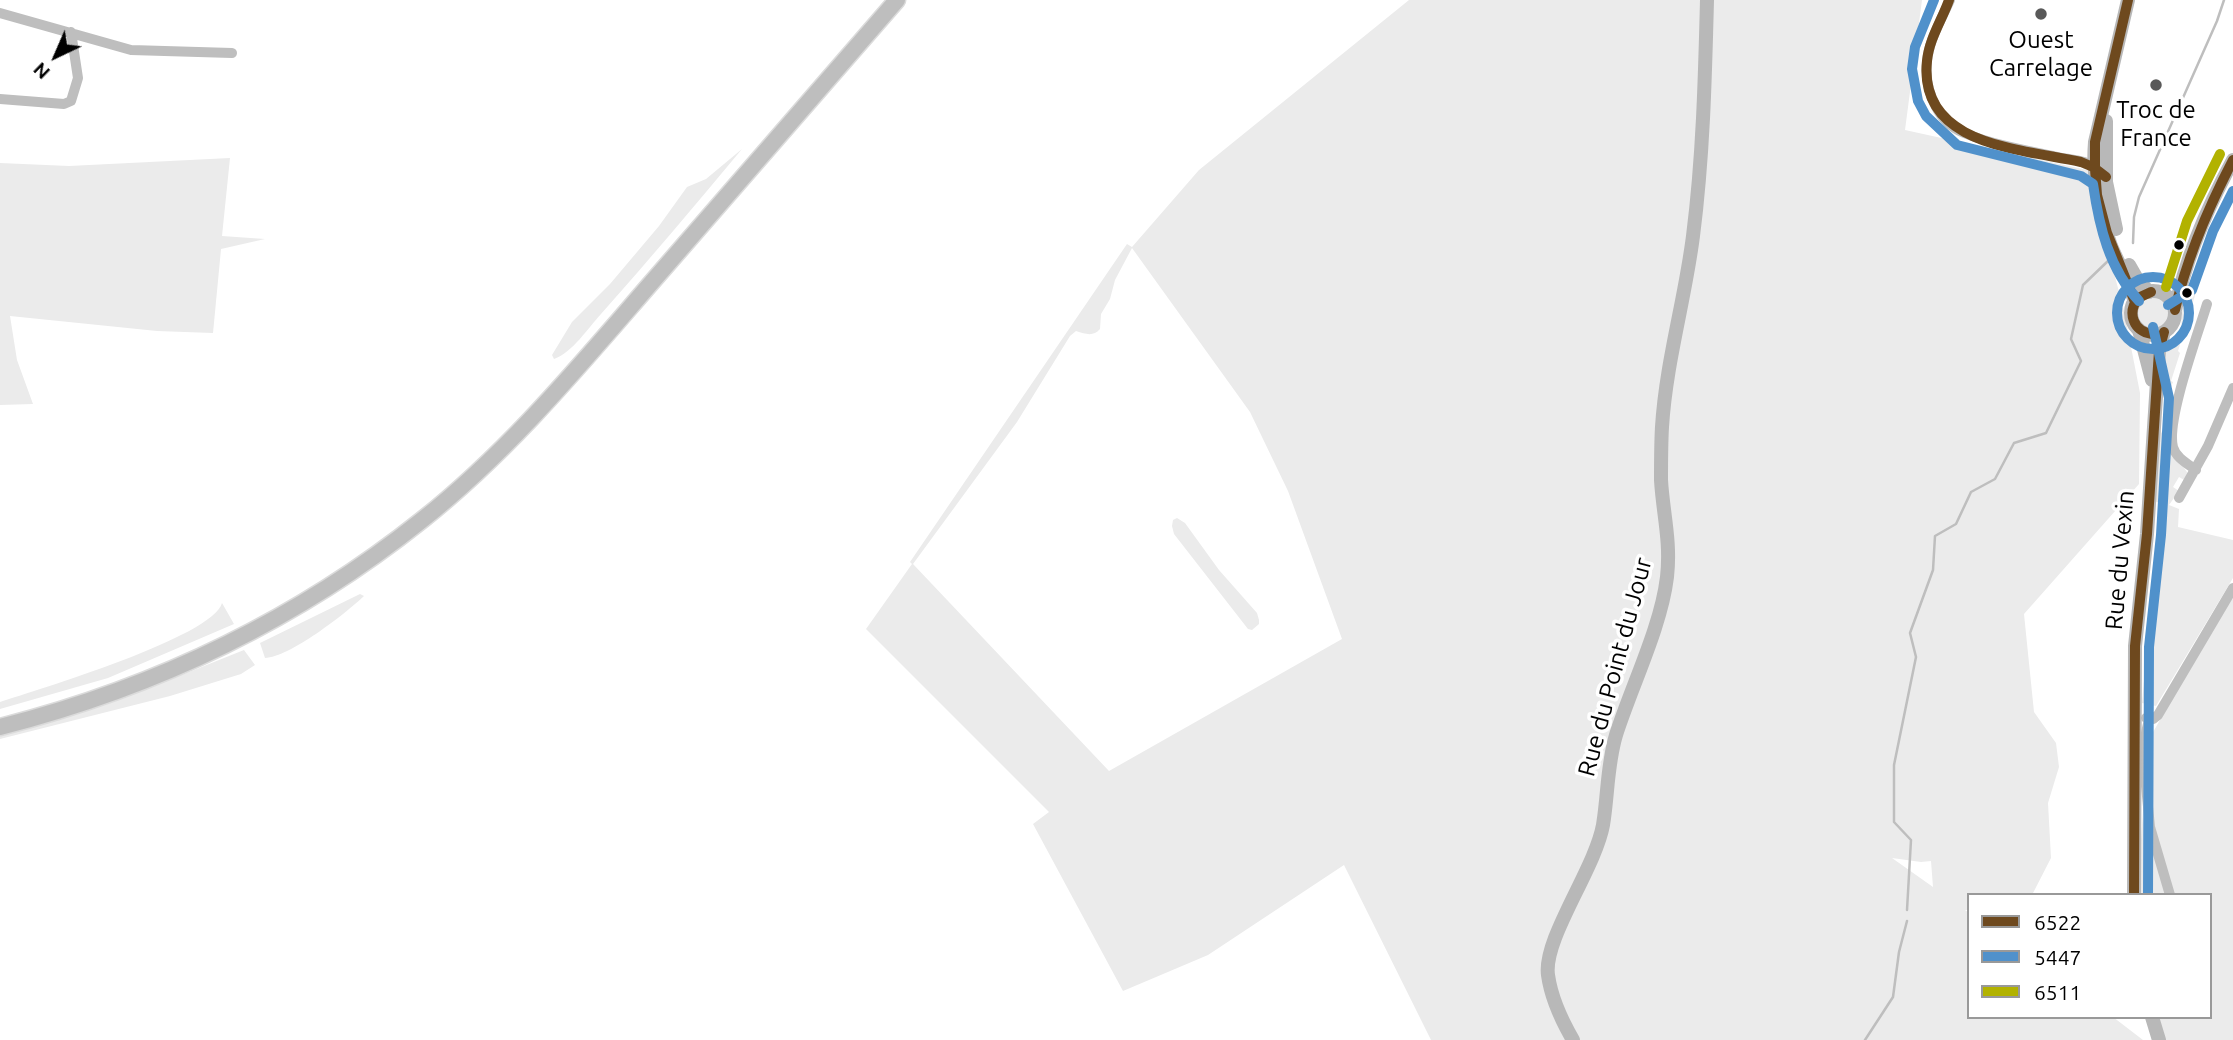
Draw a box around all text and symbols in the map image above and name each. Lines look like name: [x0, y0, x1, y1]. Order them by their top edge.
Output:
marker: Ouest Carrelage: [2033, 6, 2049, 22]
north arrow: [21, 21, 91, 91]
place label: Ouest Carrelage: [1989, 26, 2093, 82]
text: N: [29, 58, 54, 84]
marker: Troc de France: [2148, 77, 2164, 93]
place label: Troc de France: [2116, 96, 2196, 152]
unlabelled marker: [2172, 238, 2186, 252]
unlabelled marker: [2180, 286, 2194, 300]
street label: Rue du Vexin: [2100, 489, 2140, 631]
street label: Rue du Point du Jour: [1572, 555, 1658, 779]
legend: [1967, 893, 2212, 1019]
text: 6522: [2034, 910, 2081, 934]
text: 5447: [2034, 945, 2081, 969]
text: 6511: [2034, 980, 2081, 1004]

